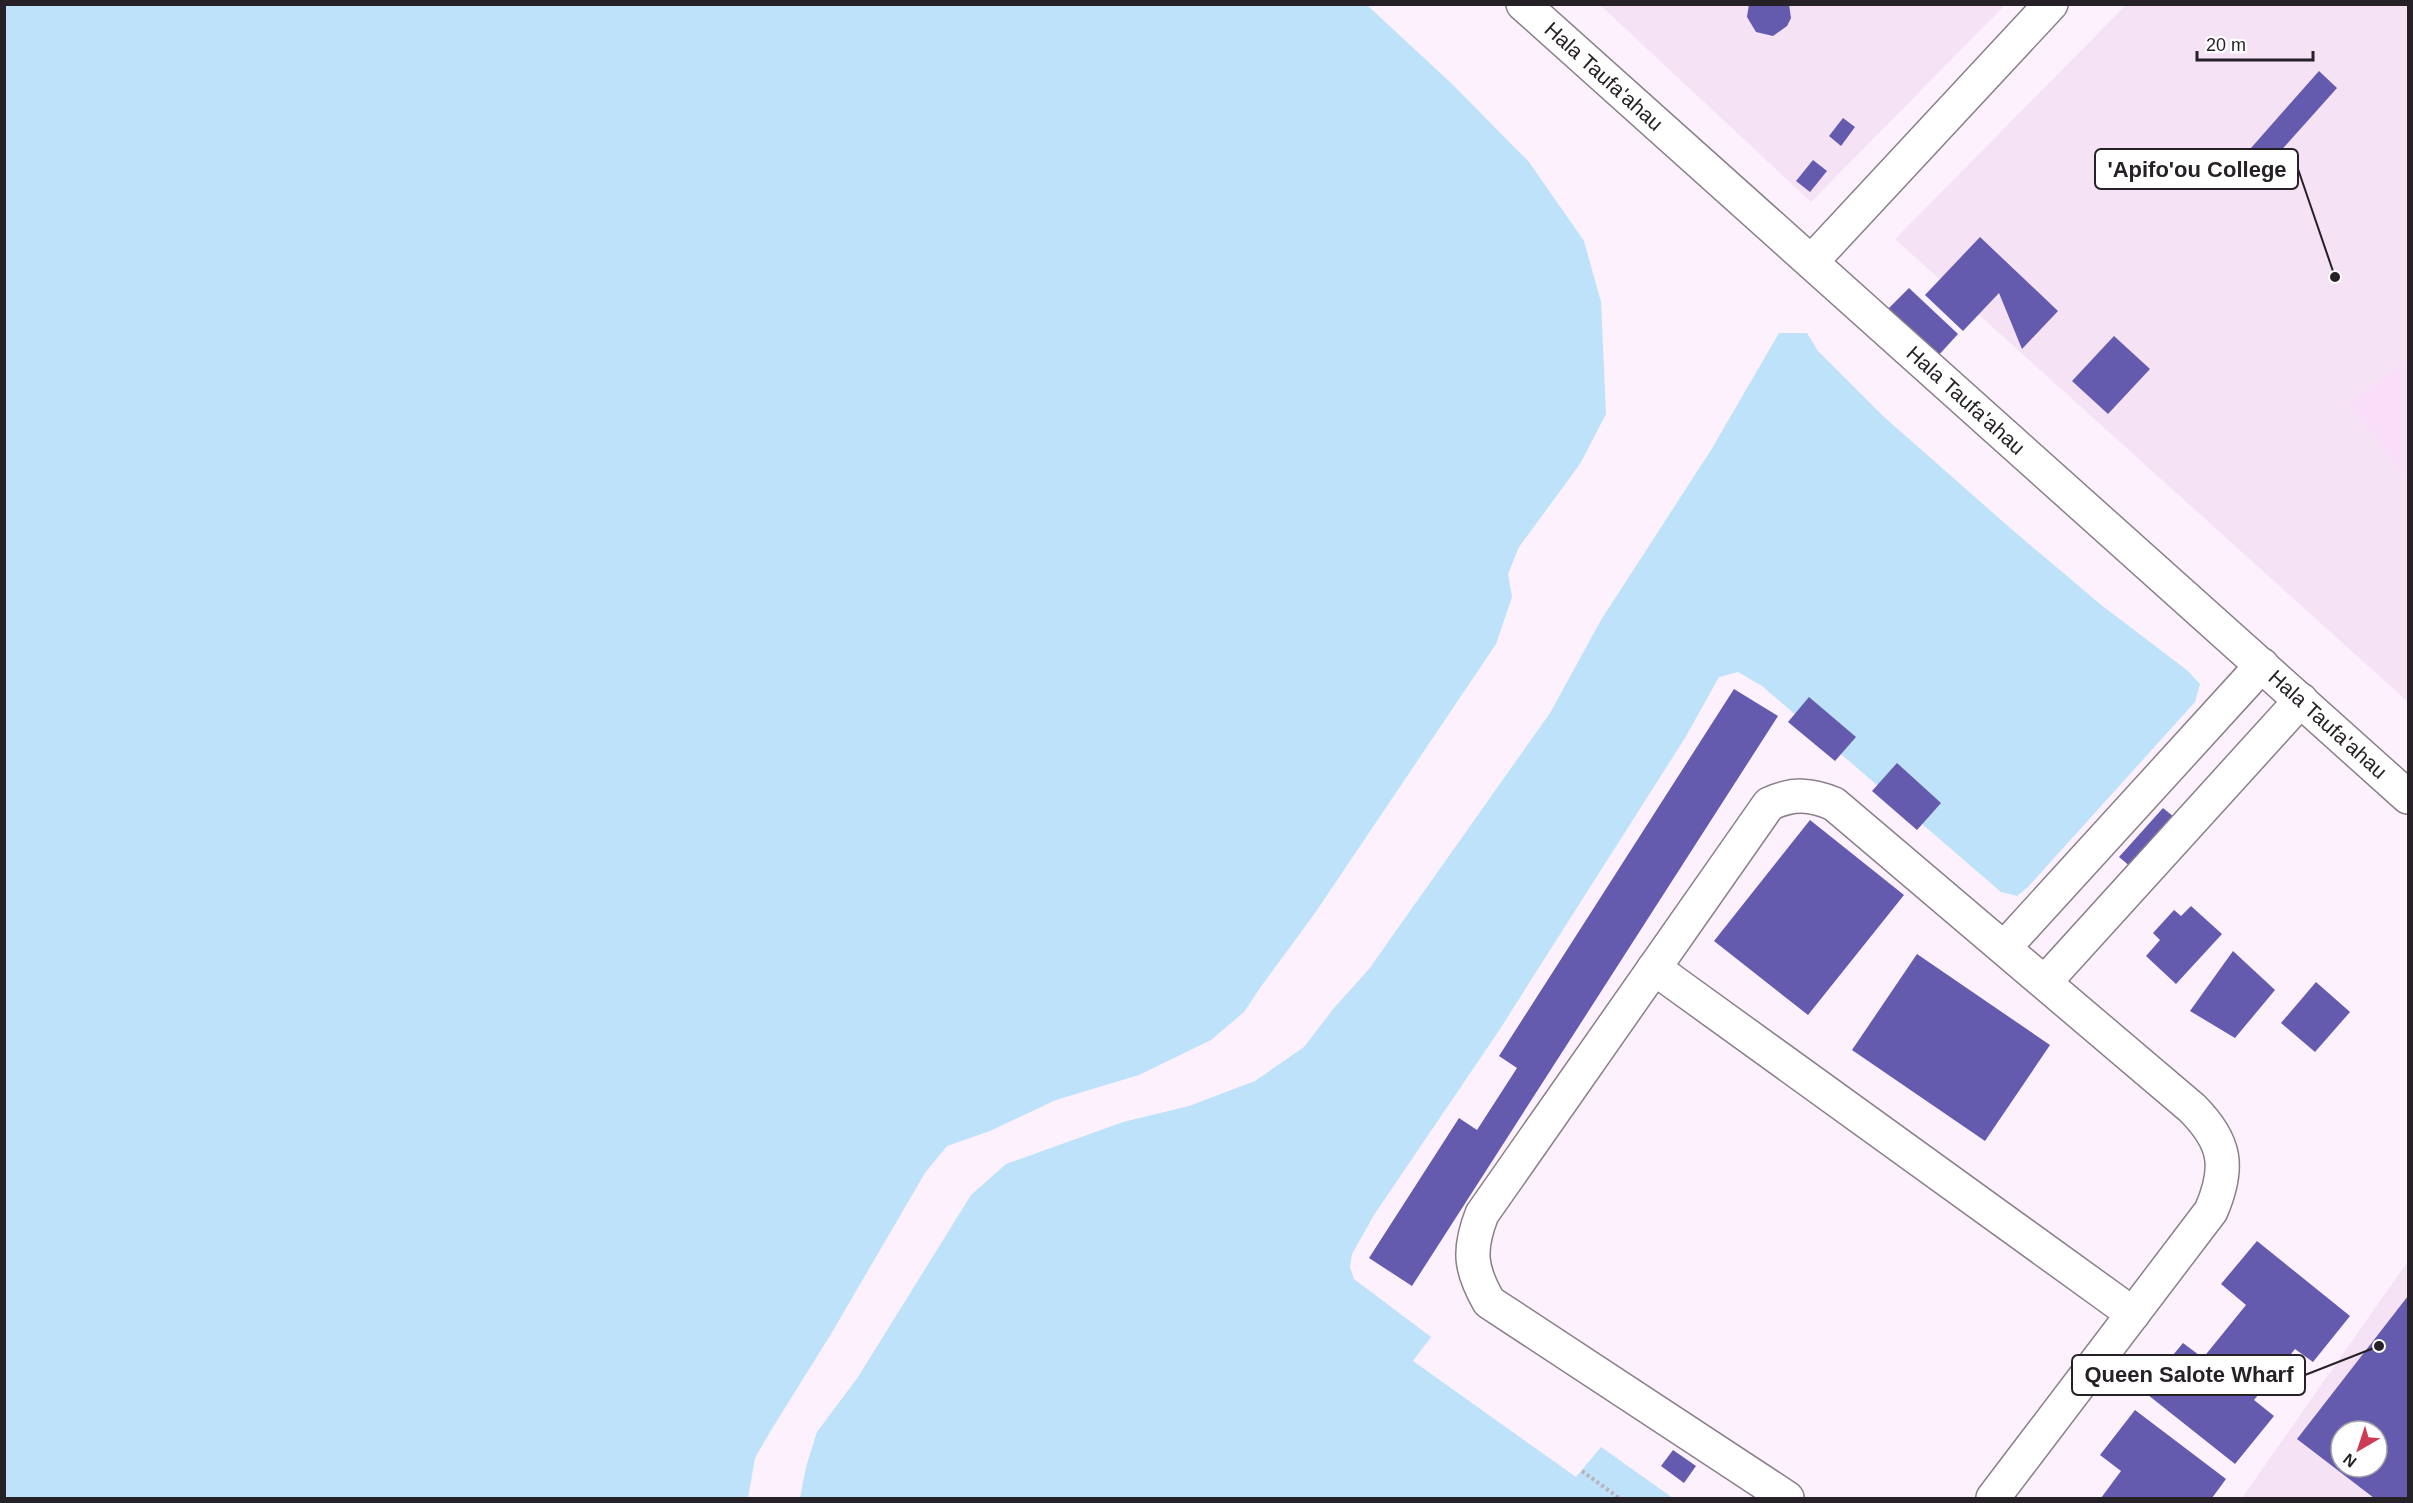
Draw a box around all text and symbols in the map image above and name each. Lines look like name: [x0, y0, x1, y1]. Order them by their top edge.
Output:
street label: Hala Taufa'ahau: [1540, 17, 1668, 135]
scale bar: [2197, 24, 2312, 62]
text: 20 m: [2206, 35, 2246, 55]
callout: 'Apifo'ou College: [2095, 149, 2298, 189]
text: 'Apifo'ou College: [2107, 157, 2287, 182]
street label: Hala Taufa'ahau: [1902, 341, 2030, 459]
street label: Hala Taufa'ahau: [2264, 665, 2392, 783]
callout: Queen Salote Wharf: [2072, 1355, 2305, 1395]
text: Queen Salote Wharf: [2084, 1362, 2294, 1387]
north arrow: [2329, 1419, 2389, 1479]
text: N: [2340, 1450, 2360, 1471]

